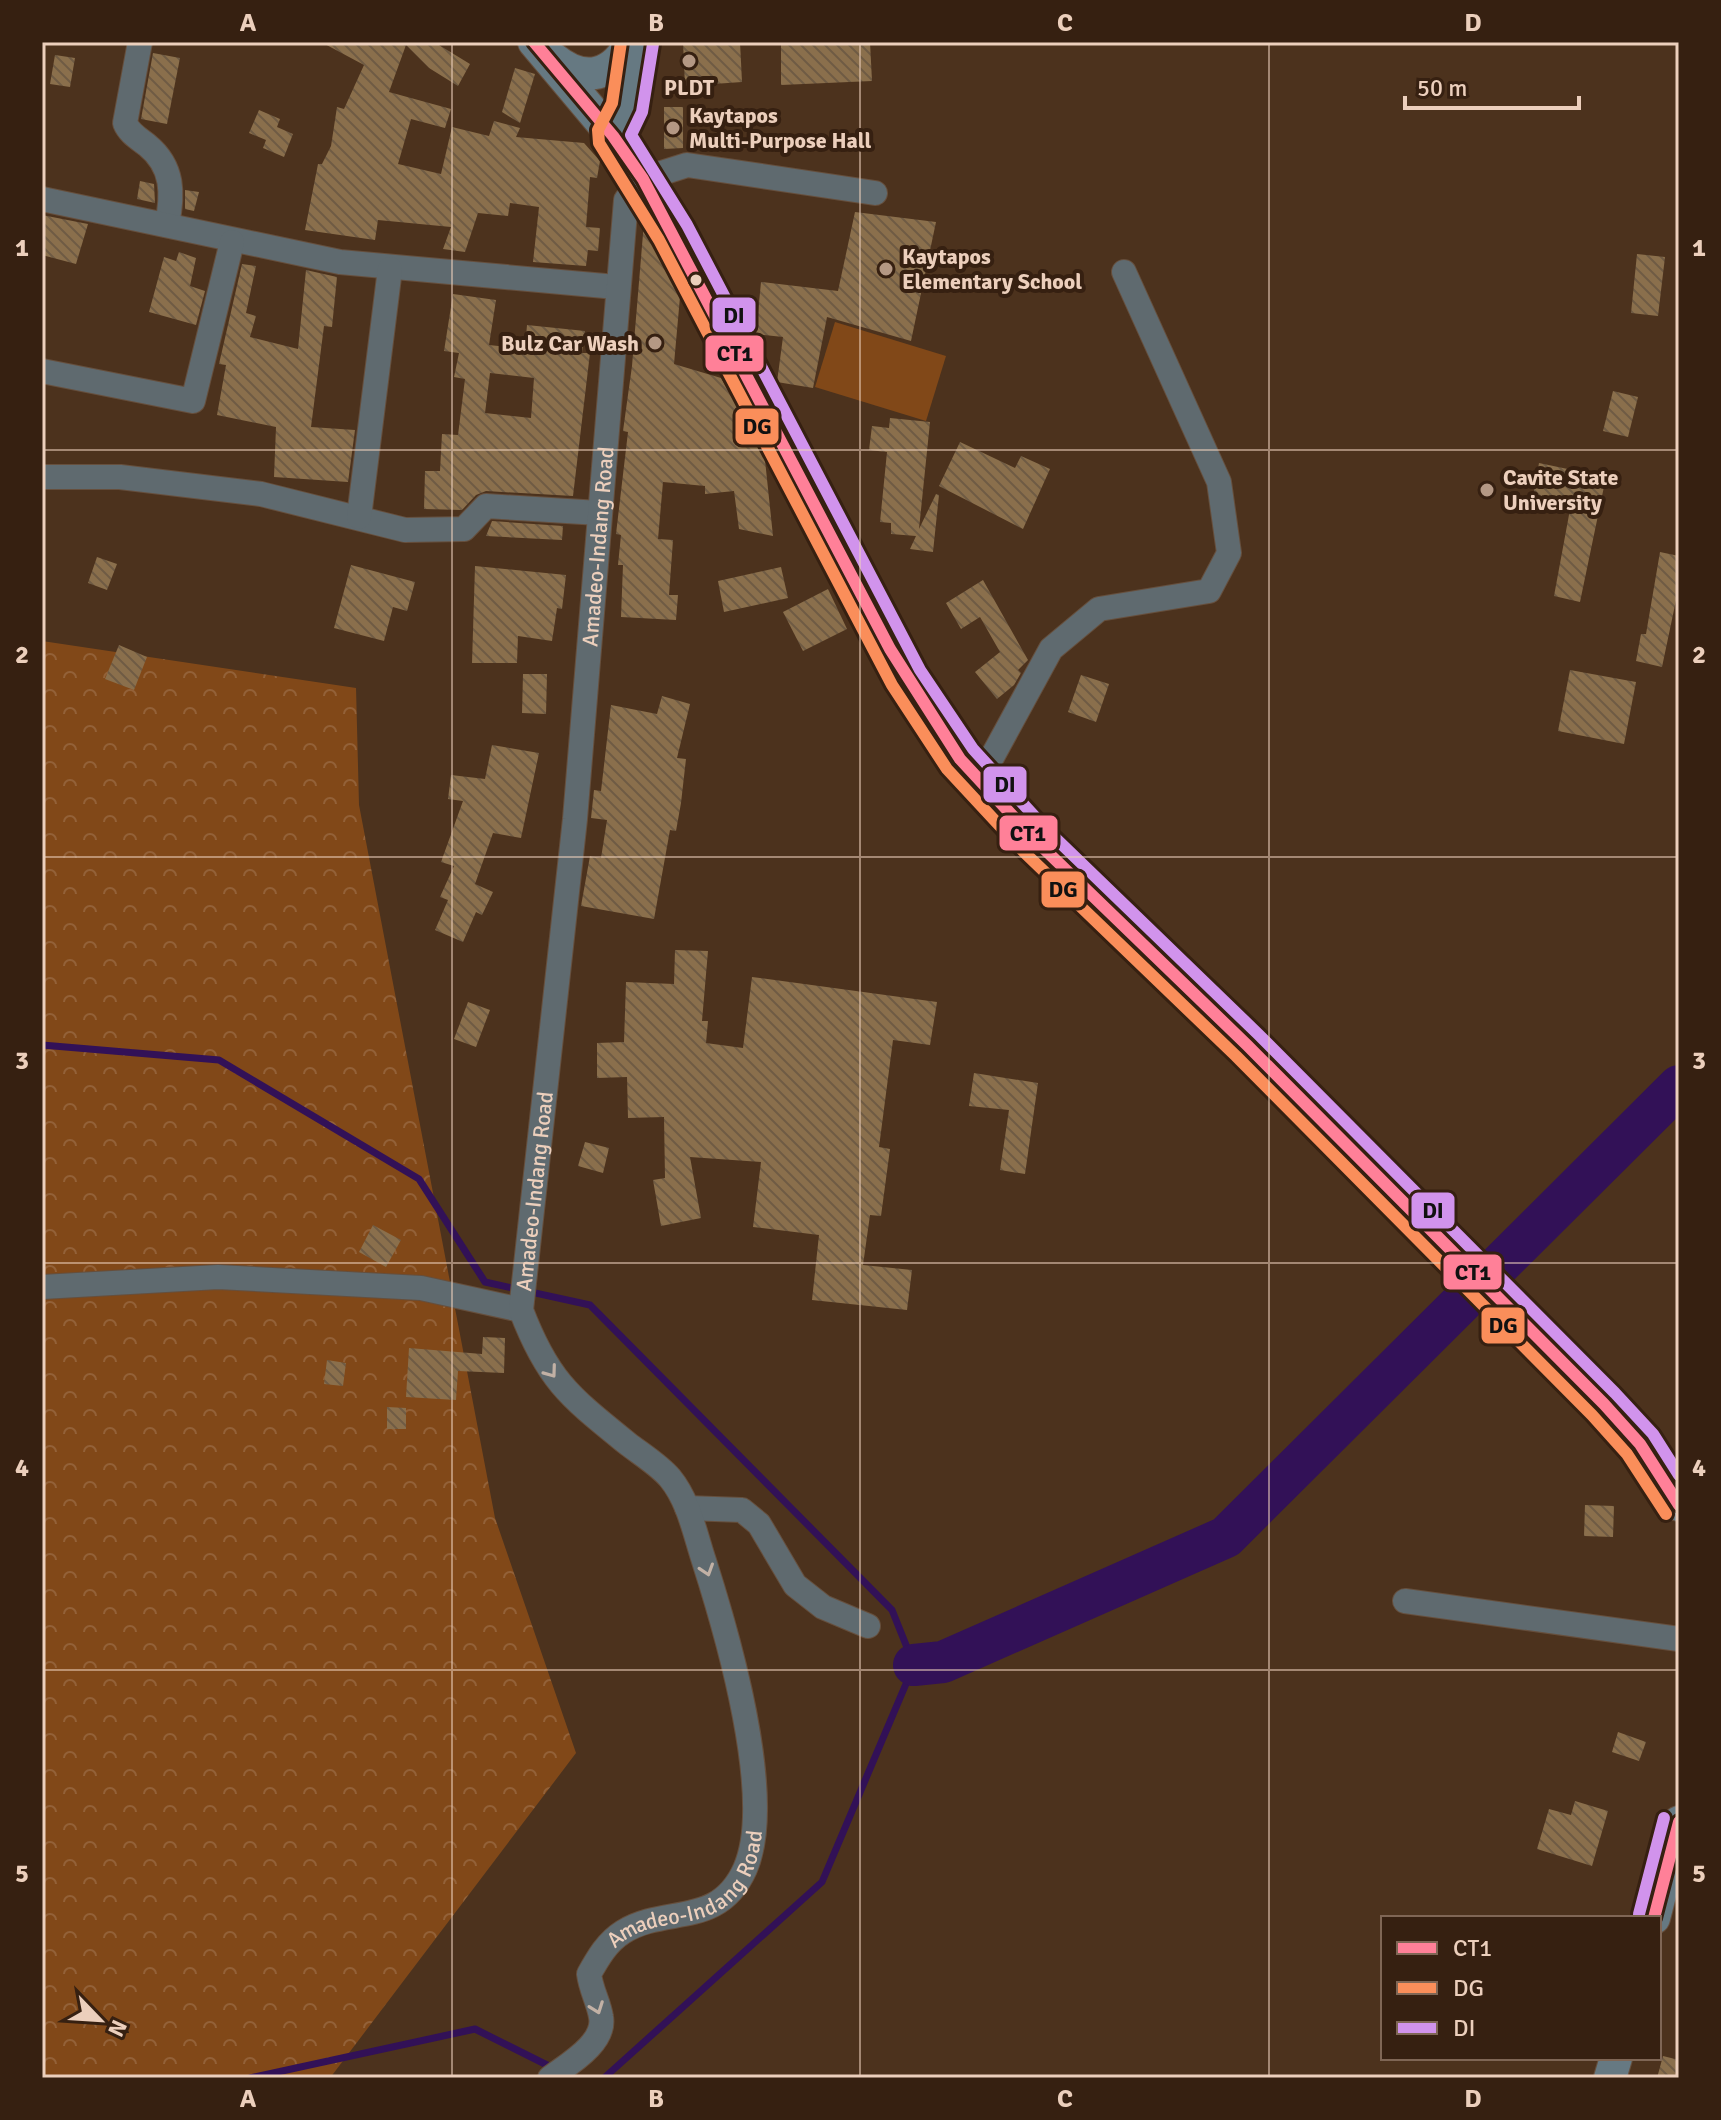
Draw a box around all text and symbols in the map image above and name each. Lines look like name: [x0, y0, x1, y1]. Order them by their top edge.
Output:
text: A: [240, 7, 257, 39]
text: B: [648, 7, 664, 39]
text: C: [1057, 7, 1073, 39]
text: D: [1464, 7, 1482, 39]
marker: PLDT: [680, 52, 698, 70]
scale bar: [1405, 60, 1579, 110]
text: 50 m: [1417, 73, 1467, 103]
place label: PLDT: [664, 74, 715, 101]
place label: Kaytapos Multi-Purpose Hall: [689, 102, 872, 154]
marker: Kaytapos Multi-Purpose Hall: [664, 119, 682, 137]
text: 1: [15, 232, 29, 264]
text: 1: [1692, 232, 1706, 264]
place label: Kaytapos Elementary School: [902, 243, 1082, 295]
marker: Kaytapos Elementary School: [877, 260, 895, 278]
unlabelled marker: [688, 272, 704, 288]
line badge: DI: [711, 296, 757, 334]
text: DI: [723, 302, 745, 329]
place label: Bulz Car Wash: [501, 330, 639, 357]
marker: Bulz Car Wash: [646, 334, 664, 352]
line badge: CT1: [704, 334, 765, 373]
text: CT1: [717, 340, 753, 367]
line badge: DG: [734, 407, 780, 446]
text: DG: [742, 413, 772, 440]
street label: Amadeo-Indang Road: [576, 445, 620, 648]
place label: Cavite State University: [1503, 464, 1618, 516]
marker: Cavite State University: [1478, 481, 1496, 499]
text: 2: [15, 639, 29, 671]
text: 2: [1692, 639, 1706, 671]
line badge: DI: [982, 765, 1028, 804]
text: DI: [994, 771, 1016, 798]
line badge: CT1: [998, 814, 1059, 852]
text: CT1: [1010, 820, 1046, 847]
line badge: DG: [1040, 870, 1086, 909]
text: DG: [1048, 876, 1078, 903]
text: 3: [15, 1045, 29, 1077]
text: 3: [1692, 1045, 1706, 1077]
street label: Amadeo-Indang Road: [510, 1090, 559, 1293]
line badge: DI: [1410, 1191, 1456, 1230]
text: DI: [1422, 1197, 1444, 1224]
line badge: CT1: [1442, 1253, 1503, 1291]
text: CT1: [1455, 1259, 1491, 1286]
line badge: DG: [1480, 1306, 1526, 1345]
text: DG: [1488, 1312, 1518, 1339]
one-way arrow: [541, 1363, 556, 1377]
text: 4: [15, 1452, 29, 1484]
text: 4: [1692, 1452, 1706, 1484]
one-way arrow: [698, 1563, 714, 1576]
street label: Amadeo-Indang Road: [601, 1829, 768, 1953]
text: 5: [15, 1858, 29, 1890]
text: 5: [1692, 1858, 1706, 1890]
legend: [1381, 1916, 1661, 2060]
text: CT1: [1453, 1933, 1492, 1963]
text: DG: [1453, 1973, 1484, 2003]
north arrow: [60, 1980, 140, 2060]
one-way arrow: [587, 2000, 604, 2014]
text: DI: [1453, 2013, 1476, 2043]
text: N: [102, 2016, 133, 2041]
text: A: [240, 2083, 257, 2115]
text: B: [648, 2083, 664, 2115]
text: C: [1057, 2083, 1073, 2115]
text: D: [1464, 2083, 1482, 2115]

